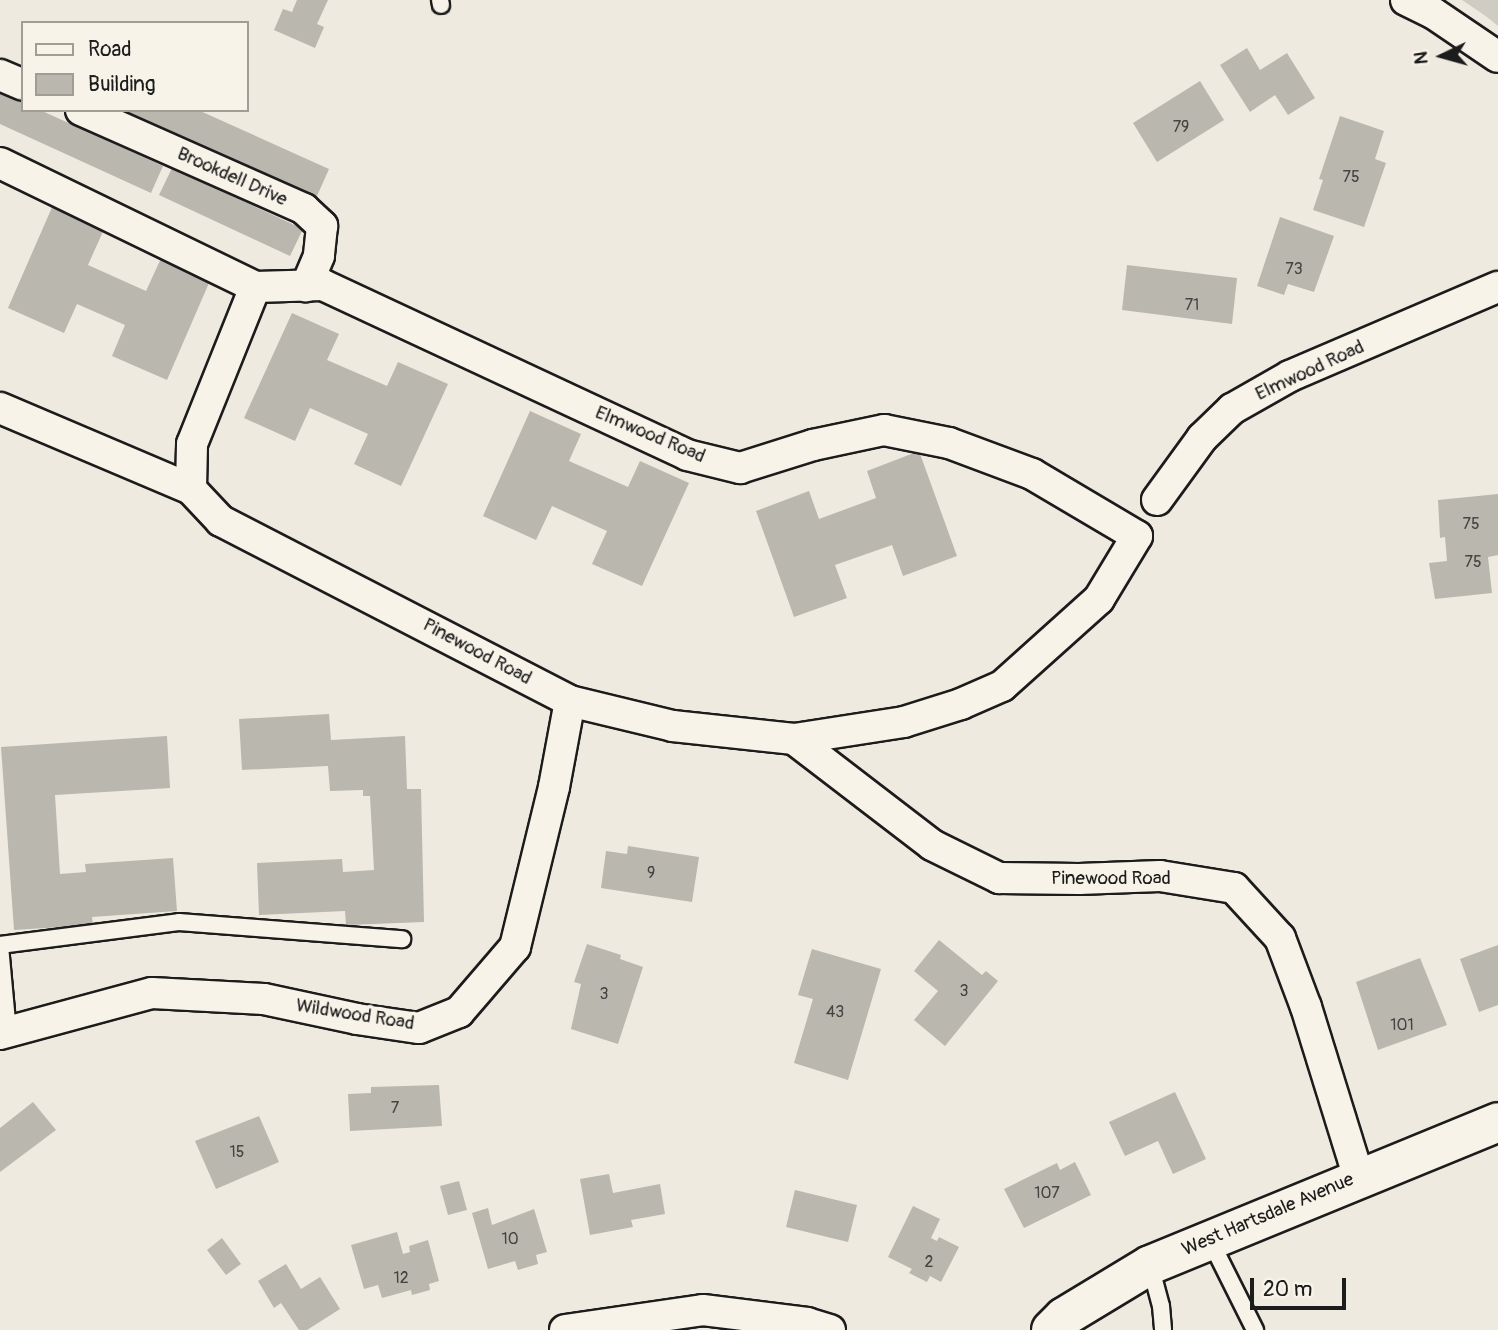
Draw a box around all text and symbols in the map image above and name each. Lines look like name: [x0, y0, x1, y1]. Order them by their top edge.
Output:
legend: [21, 21, 248, 112]
north arrow: [1407, 21, 1477, 91]
text: Road: [88, 36, 132, 63]
text: N: [1409, 50, 1434, 65]
text: Building: [88, 71, 155, 98]
house number: 79: [1173, 117, 1189, 137]
street label: Brookdell Drive: [173, 143, 291, 211]
house number: 75: [1342, 167, 1360, 187]
house number: 73: [1285, 259, 1303, 279]
house number: 71: [1185, 295, 1199, 315]
street label: Elmwood Road: [1252, 336, 1368, 406]
street label: Elmwood Road: [592, 402, 708, 468]
house number: 75: [1462, 514, 1480, 534]
house number: 75: [1464, 552, 1482, 572]
street label: Pinewood Road: [419, 614, 535, 690]
house number: 9: [647, 863, 655, 883]
street label: Pinewood Road: [1051, 868, 1171, 890]
house number: 3: [960, 981, 968, 1001]
house number: 3: [600, 984, 608, 1004]
street label: Wildwood Road: [294, 994, 416, 1036]
house number: 43: [826, 1002, 844, 1022]
house number: 101: [1390, 1015, 1414, 1035]
house number: 7: [391, 1098, 399, 1118]
house number: 15: [230, 1142, 244, 1162]
street label: West Hartsdale Avenue: [1179, 1169, 1357, 1261]
house number: 107: [1034, 1183, 1060, 1203]
house number: 10: [501, 1229, 519, 1249]
house number: 2: [925, 1252, 933, 1272]
scale bar: [1253, 1264, 1349, 1308]
house number: 12: [393, 1268, 409, 1288]
text: 20 m: [1263, 1276, 1312, 1303]

